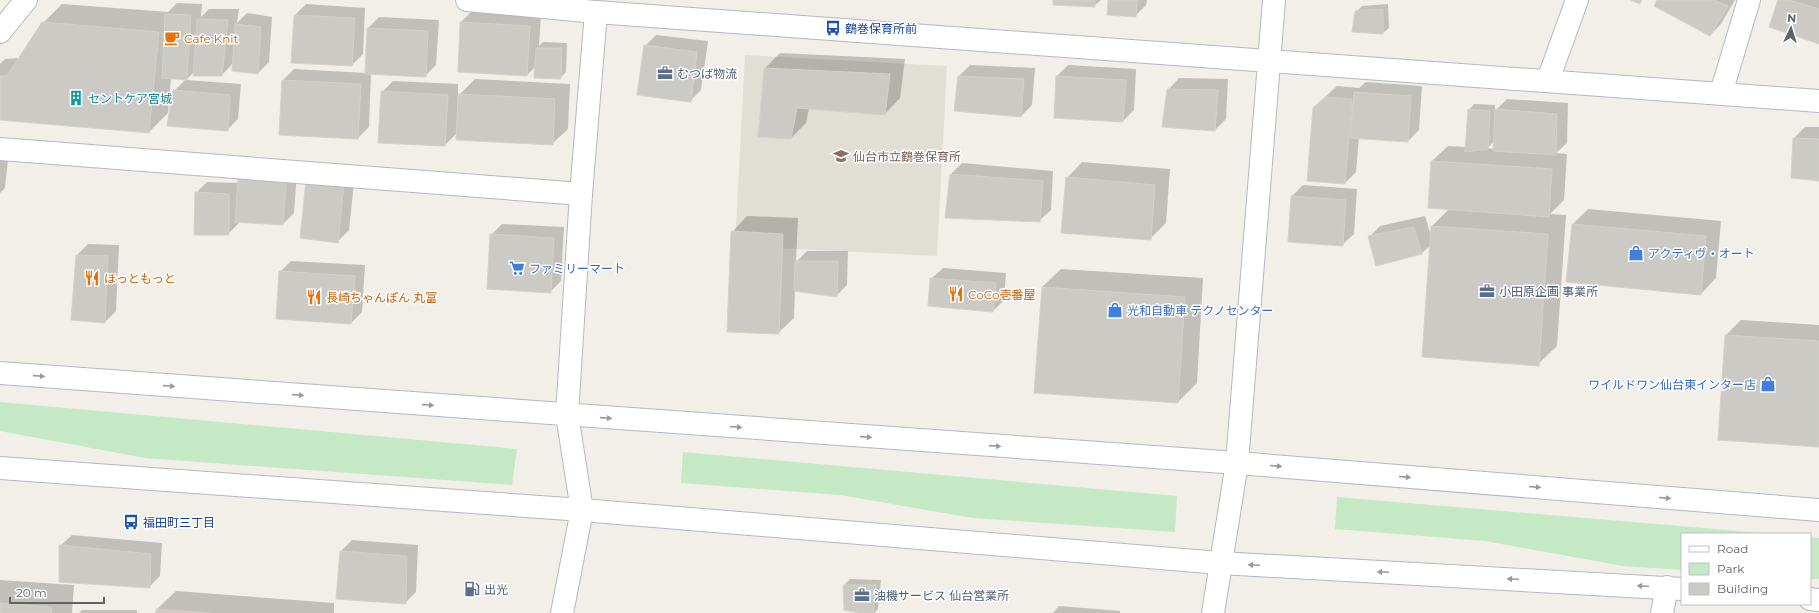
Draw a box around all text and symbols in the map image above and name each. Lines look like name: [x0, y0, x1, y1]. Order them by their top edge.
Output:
north arrow: [1771, 8, 1811, 48]
text: N: [1787, 11, 1797, 25]
bus stop icon: 鶴巻保育所前: [824, 19, 842, 37]
place label: 鶴巻保育所前: [845, 21, 917, 36]
cafe icon: Cafe Knit: [163, 29, 181, 47]
place label: Cafe Knit: [184, 31, 238, 46]
office icon: むつば物流: [656, 64, 674, 82]
place label: むつば物流: [677, 66, 737, 81]
building icon: セントケア宮城: [67, 89, 85, 107]
place label: セントケア宮城: [88, 91, 172, 106]
school or university icon: 仙台市立鶴巻保育所: [832, 147, 850, 165]
place label: 仙台市立鶴巻保育所: [853, 149, 961, 164]
shop icon: アクティヴ・オート: [1627, 244, 1645, 262]
place label: アクティヴ・オート: [1648, 246, 1755, 261]
supermarket icon: ファミリーマート: [508, 259, 526, 277]
place label: ファミリーマート: [529, 261, 625, 276]
restaurant icon: ほっともっと: [83, 269, 101, 287]
place label: ほっともっと: [104, 271, 176, 286]
office icon: 小田原企画 事業所: [1478, 282, 1496, 300]
place label: 小田原企画 事業所: [1499, 284, 1598, 299]
restaurant icon: CoCo壱番屋: [947, 285, 965, 303]
place label: CoCo壱番屋: [968, 287, 1036, 302]
restaurant icon: 長崎ちゃんぽん 丸富: [305, 288, 323, 306]
place label: 長崎ちゃんぽん 丸富: [326, 290, 437, 305]
shop icon: 光和自動車 テクノセンター: [1106, 301, 1124, 319]
place label: 光和自動車 テクノセンター: [1127, 303, 1273, 318]
one-way arrow: [33, 373, 45, 380]
shop icon: ワイルドワン仙台東インター店: [1759, 375, 1777, 393]
place label: ワイルドワン仙台東インター店: [1588, 377, 1756, 392]
one-way arrow: [163, 382, 175, 389]
one-way arrow: [292, 392, 304, 399]
one-way arrow: [422, 401, 434, 408]
one-way arrow: [600, 415, 612, 422]
one-way arrow: [730, 424, 742, 431]
one-way arrow: [860, 433, 872, 440]
one-way arrow: [989, 442, 1001, 449]
one-way arrow: [1270, 463, 1282, 470]
one-way arrow: [1399, 473, 1411, 480]
one-way arrow: [1529, 484, 1541, 491]
one-way arrow: [1658, 494, 1671, 501]
bus stop icon: 福田町三丁目: [122, 513, 140, 531]
place label: 福田町三丁目: [143, 515, 215, 530]
legend: [1681, 533, 1811, 605]
text: Road: [1717, 541, 1748, 556]
one-way arrow: [1248, 561, 1260, 568]
text: Park: [1717, 561, 1745, 576]
one-way arrow: [1377, 568, 1389, 575]
one-way arrow: [1506, 576, 1519, 582]
scale bar: [10, 579, 104, 605]
fuel station icon: 出光: [463, 580, 481, 598]
text: Building: [1717, 581, 1768, 596]
place label: 出光: [484, 582, 508, 597]
one-way arrow: [1637, 583, 1649, 590]
text: 20 m: [16, 585, 47, 600]
office icon: 油機サービス 仙台営業所: [853, 586, 871, 604]
place label: 油機サービス 仙台営業所: [874, 588, 1009, 603]

